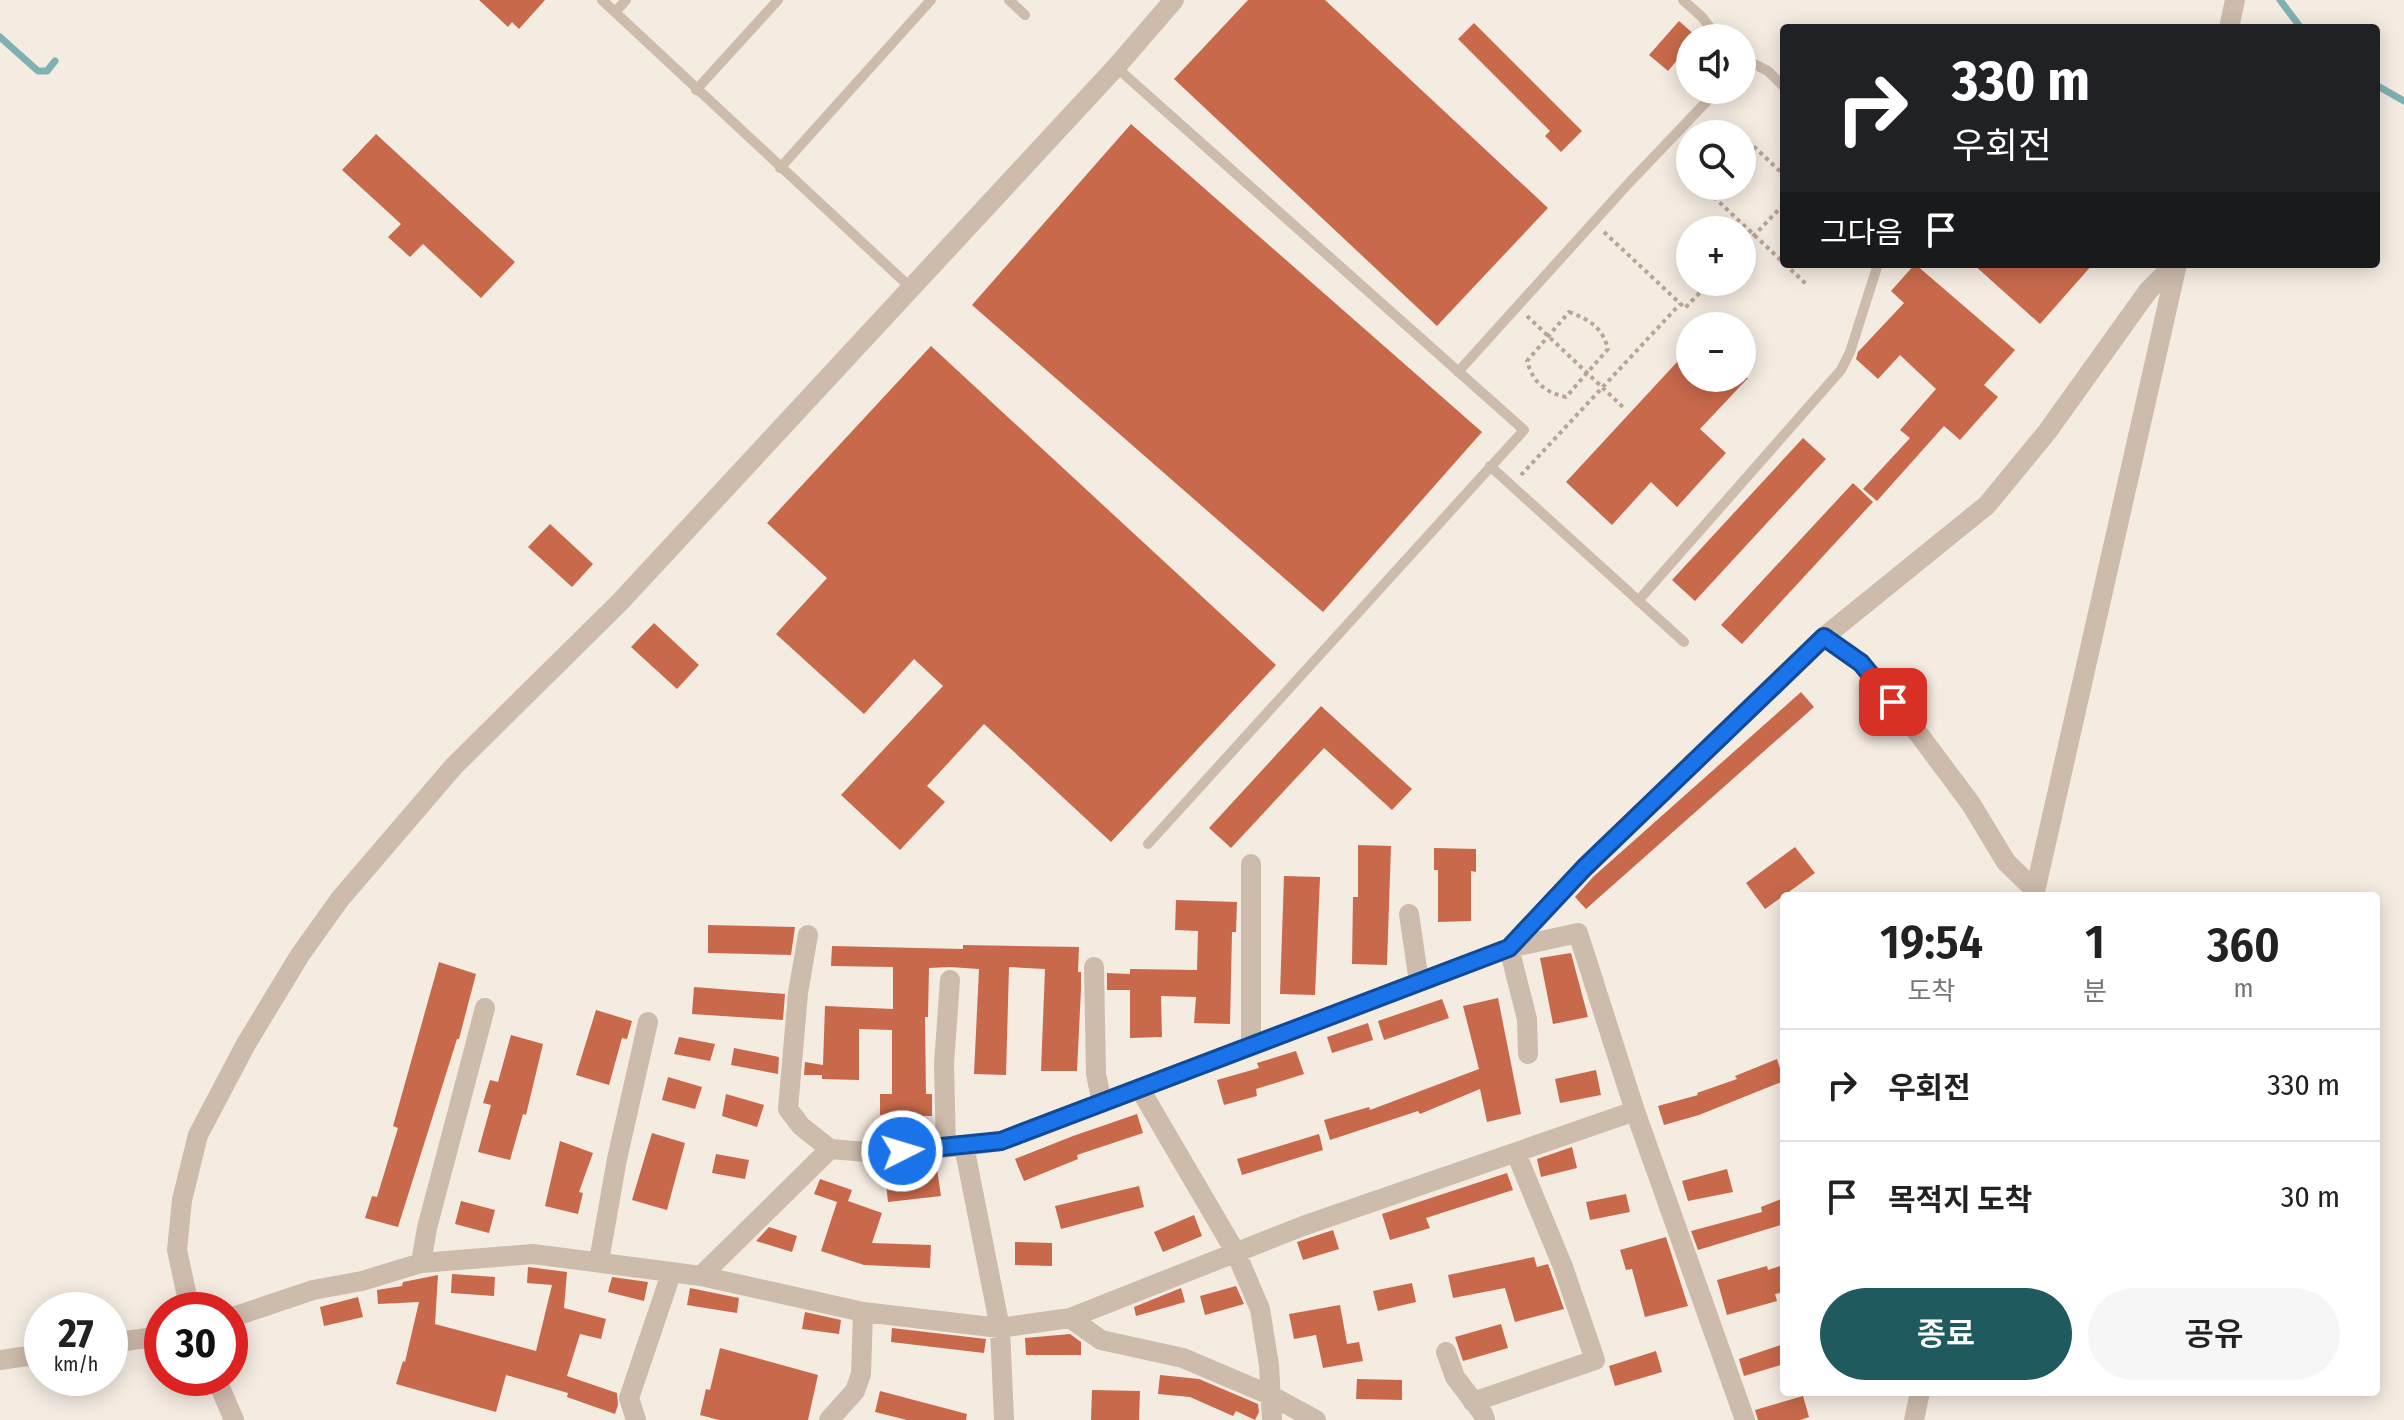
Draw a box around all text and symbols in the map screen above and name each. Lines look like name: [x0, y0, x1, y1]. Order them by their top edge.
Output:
map controls: [1676, 24, 1756, 392]
button: sound: [1676, 24, 1756, 104]
text: 330 m: [1952, 48, 2090, 115]
icon: right: [1820, 56, 1924, 160]
button: search: [1676, 120, 1756, 200]
text: 우회전: [1952, 124, 2051, 168]
icon: arrive: [1919, 208, 1963, 252]
text: 그다음: [1820, 215, 1903, 251]
button: +: [1676, 216, 1756, 296]
button: −: [1676, 312, 1756, 392]
pin: [1859, 668, 1927, 736]
icon: arrive: [1871, 680, 1915, 724]
text: 19:54: [1880, 913, 1983, 971]
text: 1: [2085, 913, 2105, 971]
text: 360: [2207, 916, 2280, 974]
text: m: [2233, 973, 2253, 1004]
text: 도착: [1908, 976, 1955, 1007]
text: 분: [2083, 976, 2107, 1007]
icon: right: [1820, 1063, 1864, 1107]
text: 330 m: [2267, 1067, 2340, 1103]
text: 우회전: [1888, 1070, 1971, 1106]
position arrow: [860, 1109, 944, 1193]
icon: arrive: [1820, 1175, 1864, 1219]
text: 30 m: [2281, 1179, 2340, 1215]
text: 목적지 도착: [1888, 1182, 2032, 1218]
button: 종료: [1820, 1288, 2072, 1380]
button: 공유: [2088, 1288, 2340, 1380]
speed limit sign: 30: [144, 1292, 248, 1396]
text: 27: [58, 1310, 94, 1358]
text: km/h: [54, 1352, 98, 1376]

